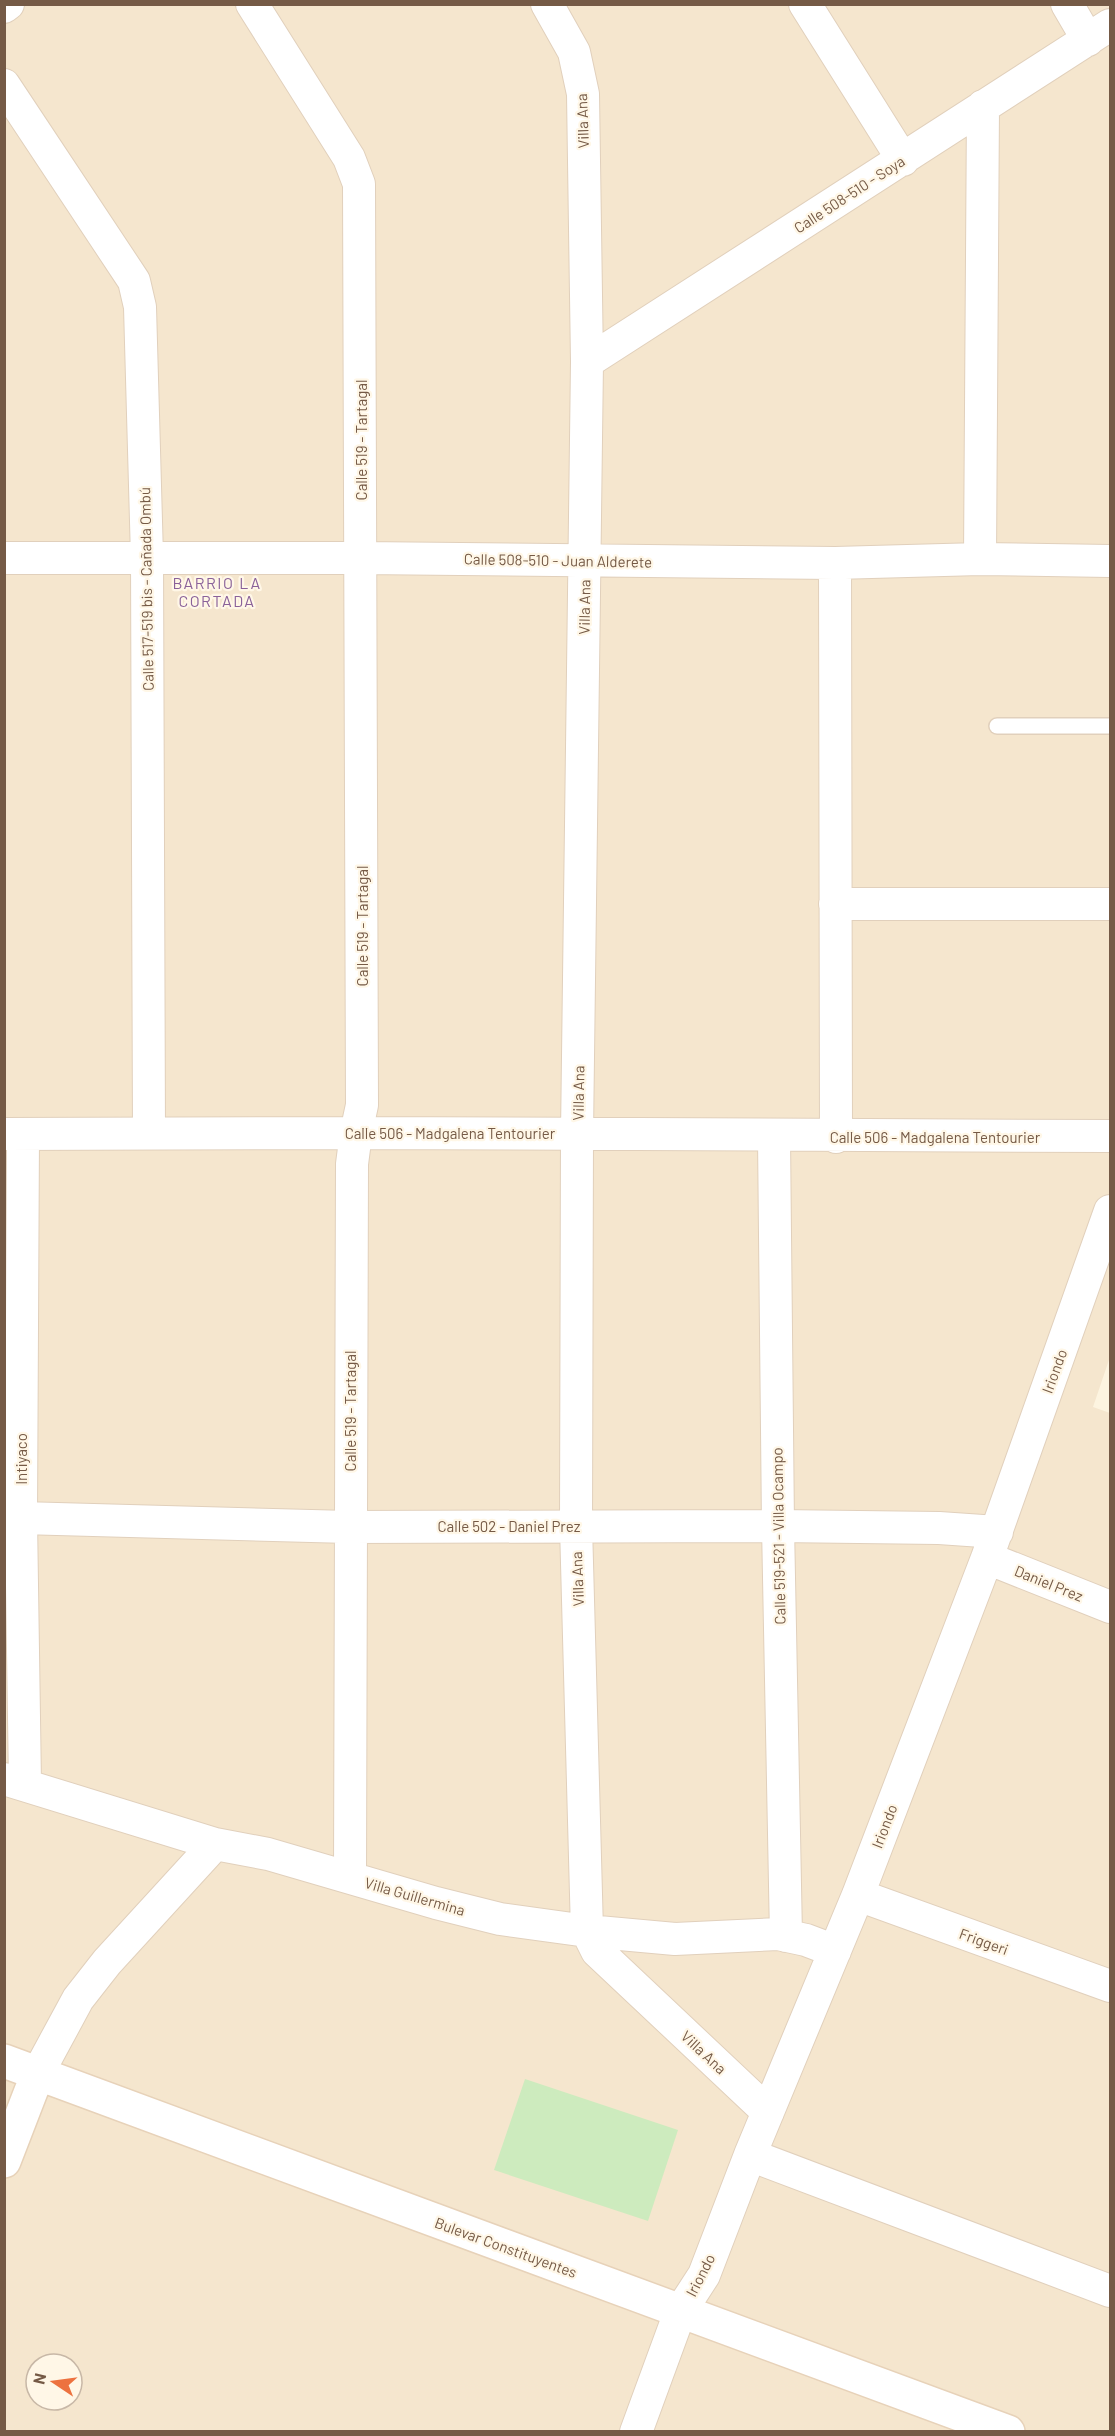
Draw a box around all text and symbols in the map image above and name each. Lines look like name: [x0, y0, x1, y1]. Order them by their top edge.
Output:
street label: Villa Ana: [572, 93, 592, 149]
street label: Calle 508-510 - Soya: [790, 151, 908, 237]
street label: Calle 519 - Tartagal: [352, 380, 370, 500]
street label: Calle 517-519 bis - Cañada Ombú: [135, 487, 157, 691]
street label: Calle 508-510 - Juan Alderete: [464, 549, 652, 571]
district label: BARRIO LA CORTADA: [172, 573, 262, 610]
street label: Villa Ana: [575, 579, 593, 635]
street label: Calle 519 - Tartagal: [353, 866, 371, 986]
street label: Villa Ana: [569, 1065, 587, 1121]
street label: Calle 506 - Madgalena Tentourier: [345, 1124, 556, 1142]
street label: Calle 506 - Madgalena Tentourier: [830, 1128, 1041, 1146]
street label: Iriondo: [1038, 1346, 1070, 1396]
street label: Calle 519 - Tartagal: [341, 1351, 359, 1471]
street label: Intiyaco: [12, 1433, 30, 1485]
street label: Calle 519-521 - Villa Ocampo: [767, 1447, 789, 1625]
street label: Calle 502 - Daniel Prez: [438, 1517, 581, 1535]
street label: Villa Ana: [567, 1551, 587, 1607]
street label: Daniel Prez: [1012, 1561, 1086, 1605]
street label: Iriondo: [867, 1801, 901, 1851]
street label: Villa Guillermina: [363, 1873, 467, 1919]
street label: Friggeri: [957, 1924, 1011, 1958]
street label: Villa Ana: [678, 2027, 730, 2077]
street label: Bulevar Constituyentes: [432, 2213, 580, 2281]
street label: Iriondo: [682, 2251, 718, 2299]
north arrow: [24, 2352, 84, 2412]
text: N: [28, 2371, 49, 2386]

